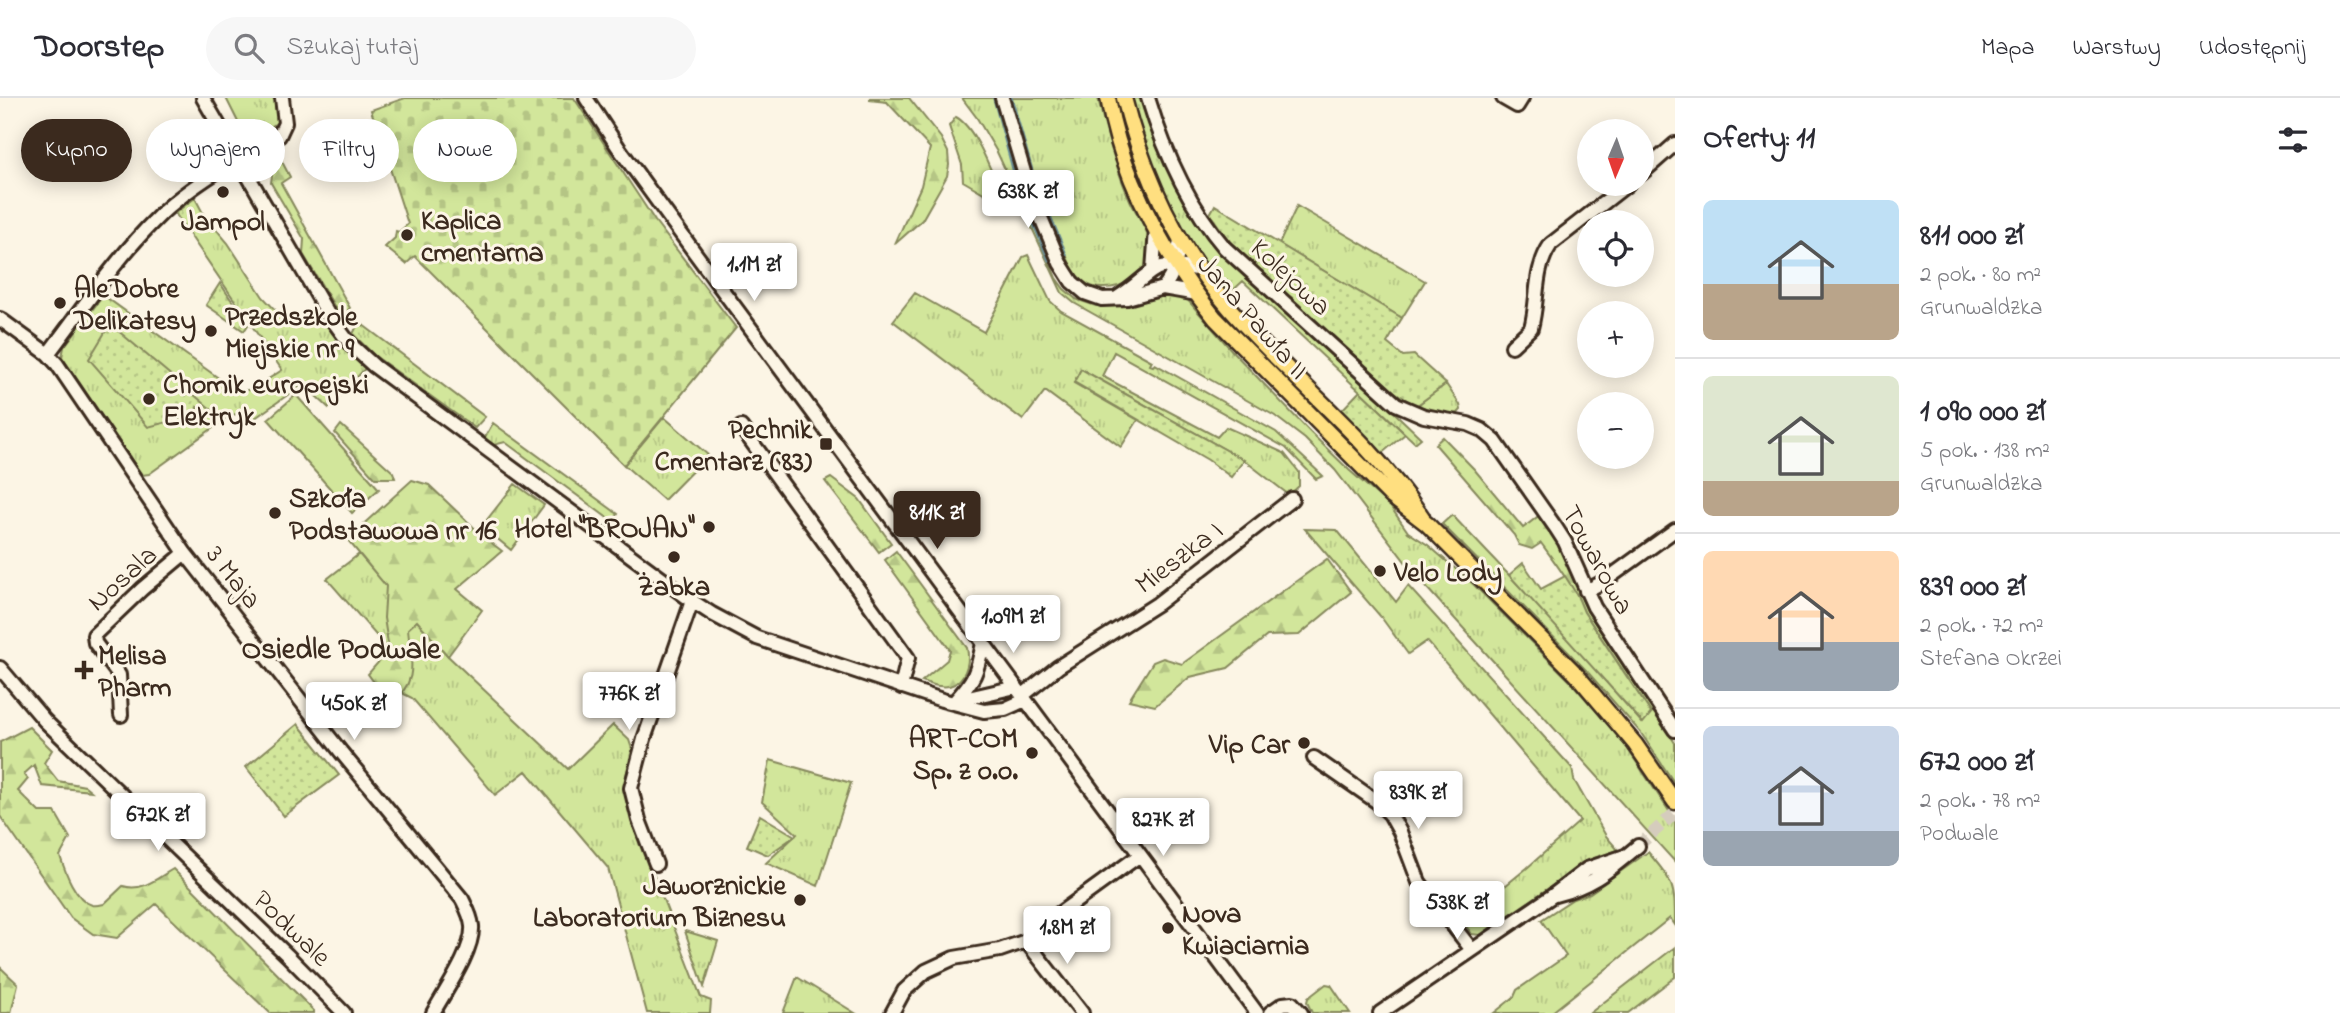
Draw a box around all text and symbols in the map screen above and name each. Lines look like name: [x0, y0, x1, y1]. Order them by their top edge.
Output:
search box: [206, 17, 696, 80]
text: Doorstep: [35, 24, 164, 72]
icon: search: [230, 29, 268, 67]
text: Szukaj tutaj: [286, 29, 417, 67]
text: Mapa: [1981, 31, 2034, 66]
text: Warstwy: [2072, 31, 2161, 66]
text: Udostępnij: [2199, 31, 2305, 66]
text: Oferty: 11: [1703, 118, 1815, 162]
chip: Kupno: [21, 119, 132, 182]
chip: Wynajem: [146, 119, 285, 182]
chip: Filtry: [299, 119, 399, 182]
chip: Nowe: [413, 119, 517, 182]
north arrow: [1577, 119, 1654, 196]
map controls: [1577, 119, 1654, 469]
icon: filters: [2274, 121, 2312, 159]
pin: 638K zł: [963, 170, 1093, 230]
text: 638K zł: [998, 176, 1058, 209]
marker: Jampol: [215, 184, 231, 200]
place label: Kaplica cmentarna: [421, 202, 544, 275]
place label: Jampol: [181, 203, 265, 244]
button: locate: [1577, 210, 1654, 287]
text: 811 000 zł: [1920, 215, 2024, 259]
marker: Kaplica cmentarna: [399, 227, 415, 243]
icon: home: [1759, 228, 1843, 312]
street label: Kolejowa: [1240, 230, 1340, 327]
pin: 1.1M zł: [689, 244, 819, 303]
street label: Jana Pawła II: [1185, 247, 1317, 390]
text: 1.1M zł: [727, 249, 781, 282]
text: 2 pok. · 80 m²: [1920, 259, 2041, 292]
place label: AleDobre Delikatesy: [72, 270, 196, 343]
text: Grunwaldzka: [1920, 292, 2042, 325]
marker: AleDobre Delikatesy: [52, 295, 68, 311]
place label: Przedszkole Miejskie nr 9: [225, 298, 359, 371]
button: +: [1577, 301, 1654, 378]
marker: Przedszkole Miejskie nr 9: [203, 323, 219, 339]
place label: Chomik europejski Elektryk: [163, 366, 369, 439]
marker: Chomik europejski Elektryk: [141, 391, 157, 407]
text: 1 090 000 zł: [1920, 391, 2045, 435]
button: −: [1577, 392, 1654, 469]
icon: home: [1759, 404, 1843, 488]
place label: Pechnik Cmentarz (83): [655, 411, 813, 484]
text: 5 pok. · 138 m²: [1920, 435, 2050, 468]
marker: Pechnik Cmentarz (83): [818, 436, 834, 452]
text: Grunwaldzka: [1920, 468, 2042, 501]
place label: Szkoła Podstawowa nr 16: [289, 480, 497, 553]
pin: 811K zł: [872, 491, 1002, 551]
text: 811K zł: [909, 497, 965, 530]
street label: Towarowa: [1549, 498, 1643, 623]
marker: Szkoła Podstawowa nr 16: [267, 505, 283, 521]
place label: Hotel "BROJAN": [515, 510, 695, 551]
street label: Mieszka I: [1127, 512, 1233, 606]
marker: Hotel "BROJAN": [701, 519, 717, 535]
street label: Nosala: [79, 537, 168, 622]
street label: 3 Maja: [194, 537, 270, 619]
marker: Żabka: [666, 549, 682, 565]
place label: Velo Lody: [1393, 554, 1502, 595]
marker: Velo Lody: [1372, 563, 1388, 579]
text: 839 000 zł: [1920, 566, 2026, 610]
place label: Żabka: [638, 568, 710, 609]
icon: home: [1759, 579, 1843, 663]
pin: 1.09M zł: [941, 596, 1085, 655]
text: 1.09M zł: [981, 601, 1045, 634]
text: 2 pok. · 72 m²: [1920, 610, 2043, 643]
district label: Osiedle Podwale: [241, 629, 442, 673]
place label: Melisa Pharm: [98, 637, 172, 710]
text: Stefana Okrzei: [1920, 643, 2062, 676]
marker: Melisa Pharm: [76, 662, 92, 678]
pin: 776K zł: [564, 672, 694, 732]
text: 776K zł: [599, 678, 659, 711]
pin: 450K zł: [289, 682, 419, 742]
text: 450K zł: [322, 688, 386, 721]
place label: ART-COM Sp. z o.o.: [909, 720, 1018, 793]
place label: Vip Car: [1208, 726, 1291, 767]
marker: Vip Car: [1296, 735, 1312, 751]
text: 672 000 zł: [1920, 741, 2034, 785]
marker: ART-COM Sp. z o.o.: [1024, 745, 1040, 761]
icon: home: [1759, 754, 1843, 838]
pin: 839K zł: [1353, 772, 1483, 831]
text: 839K zł: [1390, 777, 1446, 810]
text: 2 pok. · 78 m²: [1920, 785, 2041, 818]
pin: 672K zł: [93, 794, 223, 853]
pin: 827K zł: [1098, 798, 1228, 858]
text: 672K zł: [127, 799, 189, 832]
text: 827K zł: [1132, 804, 1194, 837]
text: Podwale: [1920, 818, 1999, 851]
place label: Jaworznickie Laboratorium Biznesu: [533, 867, 787, 940]
street label: Podwale: [242, 882, 340, 978]
pin: 538K zł: [1392, 882, 1522, 941]
text: 538K zł: [1425, 887, 1489, 920]
marker: Jaworznickie Laboratorium Biznesu: [792, 892, 808, 908]
place label: Nova Kwiaciarnia: [1182, 895, 1309, 968]
pin: 1.8M zł: [1002, 906, 1132, 966]
text: 1.8M zł: [1039, 912, 1095, 945]
marker: Nova Kwiaciarnia: [1160, 920, 1176, 936]

